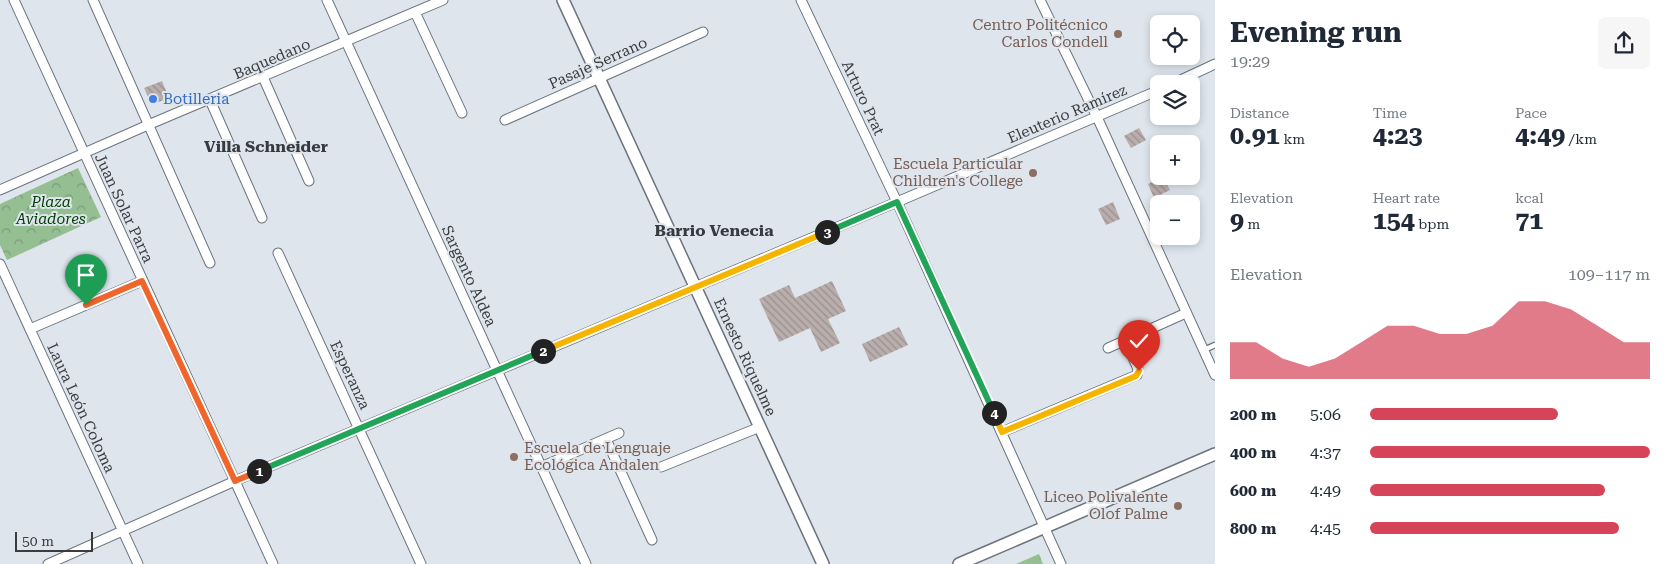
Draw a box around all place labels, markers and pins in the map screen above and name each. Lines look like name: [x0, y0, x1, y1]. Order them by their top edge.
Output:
place label: Centro Politécnico Carlos Condell: [973, 16, 1108, 51]
marker: Centro Politécnico Carlos Condell: [1112, 28, 1124, 40]
place label: Botilleria: [163, 90, 229, 108]
marker: Botilleria: [147, 93, 159, 105]
place label: Escuela Particular Children's College: [893, 155, 1023, 190]
marker: Escuela Particular Children's College: [1027, 167, 1039, 179]
pin: 3: [814, 220, 840, 244]
pin: [65, 254, 107, 305]
pin: [1118, 320, 1160, 371]
pin: 2: [530, 338, 556, 364]
pin: 4: [982, 400, 1006, 426]
place label: Escuela de Lenguaje Ecológica Andalen: [524, 439, 671, 474]
marker: Escuela de Lenguaje Ecológica Andalen: [508, 451, 520, 463]
pin: 1: [246, 458, 272, 484]
place label: Liceo Polivalente Olof Palme: [1044, 488, 1168, 523]
marker: Liceo Polivalente Olof Palme: [1172, 500, 1184, 512]

